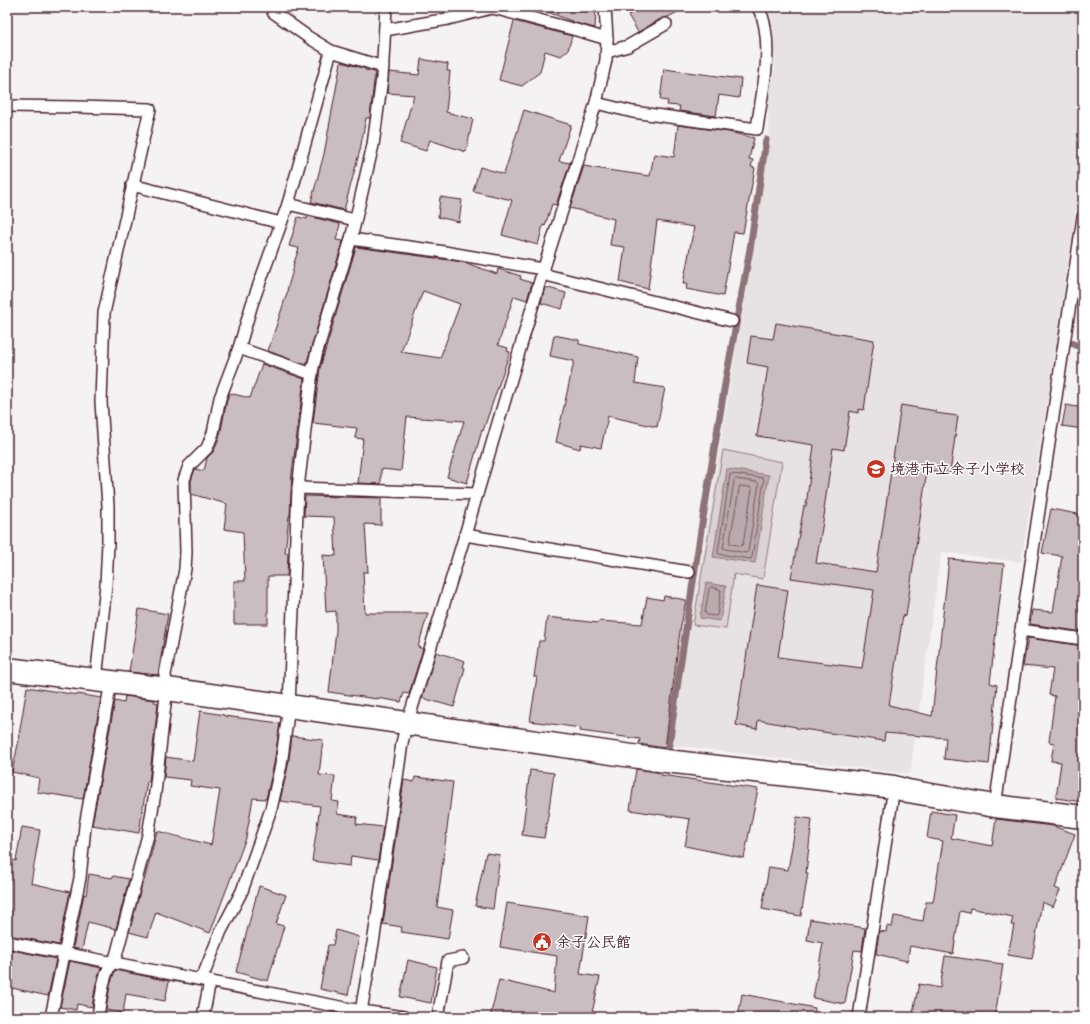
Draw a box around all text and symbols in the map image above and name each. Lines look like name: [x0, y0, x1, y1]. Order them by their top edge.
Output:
school or university icon: 境港市立余子小学校: [865, 458, 887, 480]
place label: 境港市立余子小学校: [890, 460, 1025, 480]
public building icon: 余子公民館: [531, 931, 553, 953]
place label: 余子公民館: [556, 933, 631, 953]

